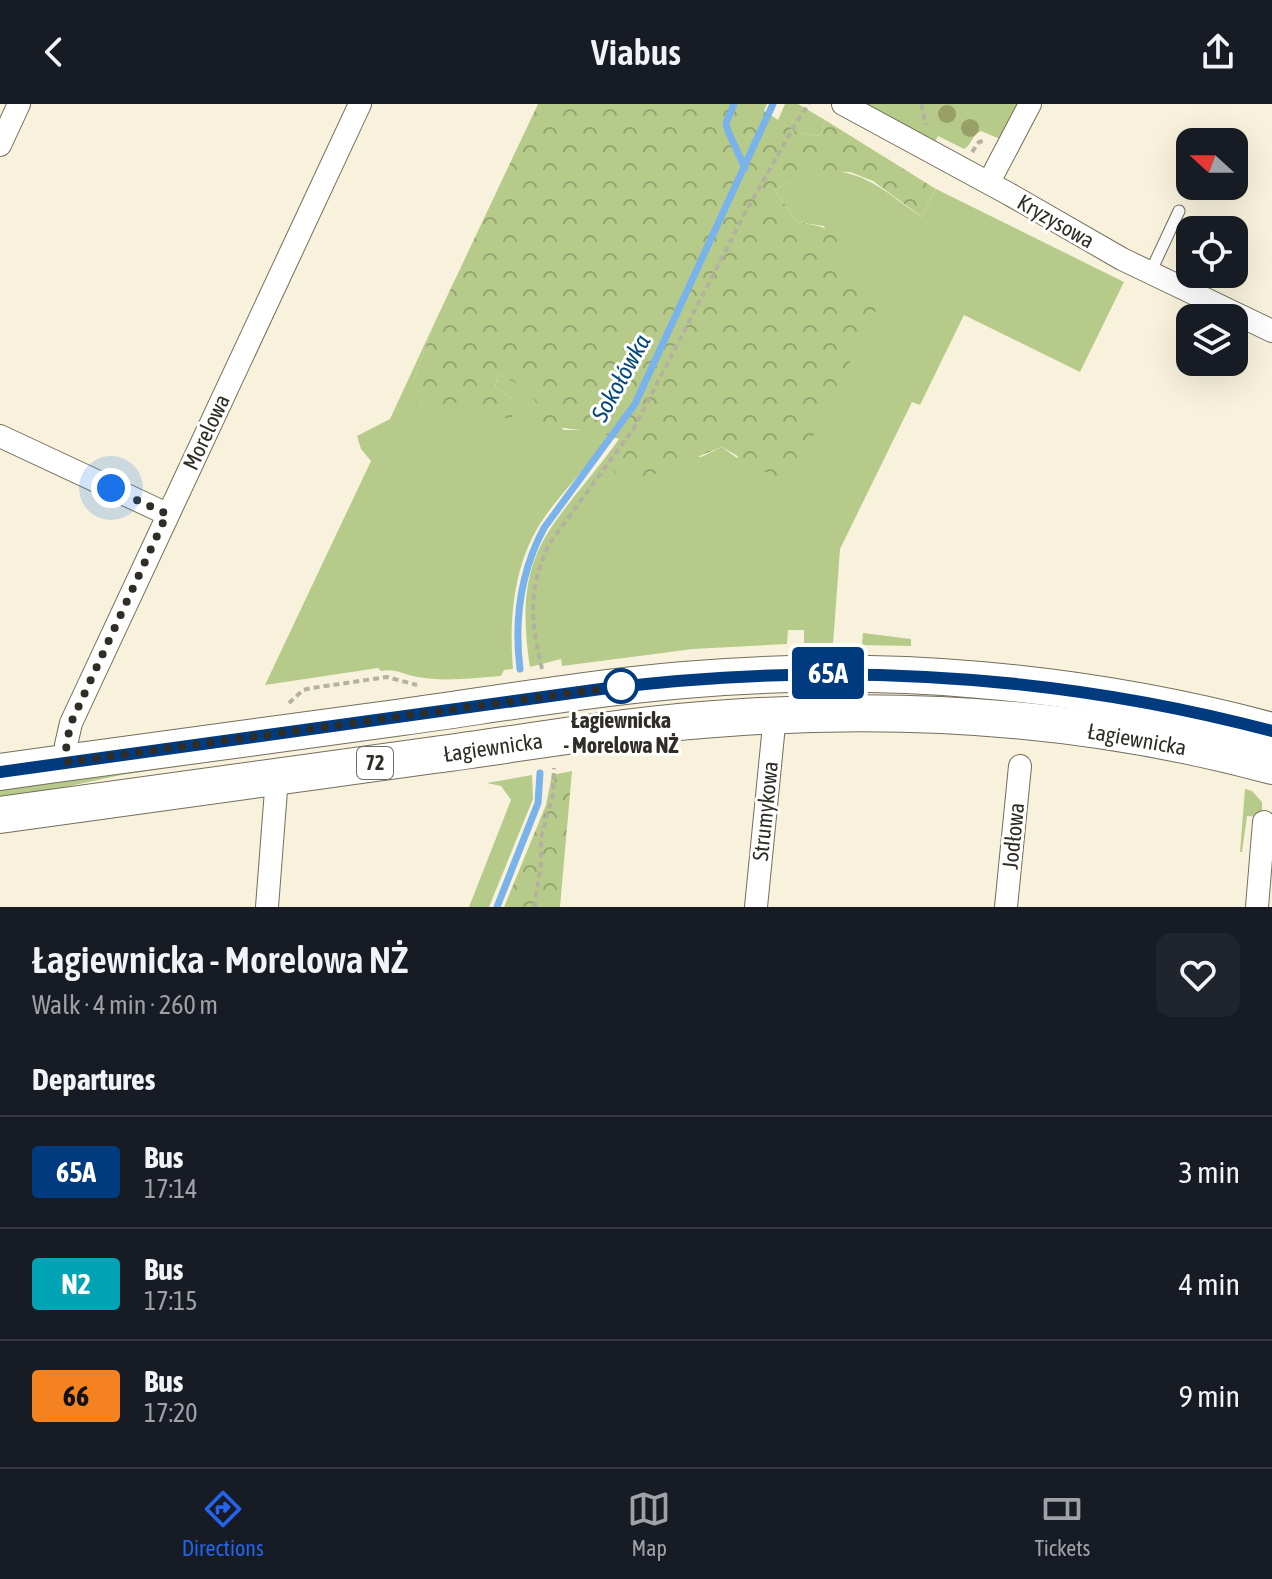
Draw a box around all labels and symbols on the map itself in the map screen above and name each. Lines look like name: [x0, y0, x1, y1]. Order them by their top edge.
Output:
north arrow: [1176, 128, 1248, 200]
street label: Kryzysowa: [1013, 189, 1099, 253]
water label: Sokołówka: [585, 330, 655, 427]
street label: Morelowa: [177, 390, 235, 474]
your location: [91, 468, 131, 508]
line badge: 65A: [782, 647, 874, 699]
marker: Łagiewnicka - Morelowa NŻ: [604, 669, 638, 703]
place label: Łagiewnicka - Morelowa NŻ: [564, 707, 679, 758]
street label: Łagiewnicka: [1086, 718, 1188, 760]
street label: Łagiewnicka: [442, 727, 544, 767]
road number: 72: [357, 747, 393, 779]
street label: Strumykowa: [747, 760, 783, 862]
street label: Jodłowa: [997, 801, 1029, 871]

